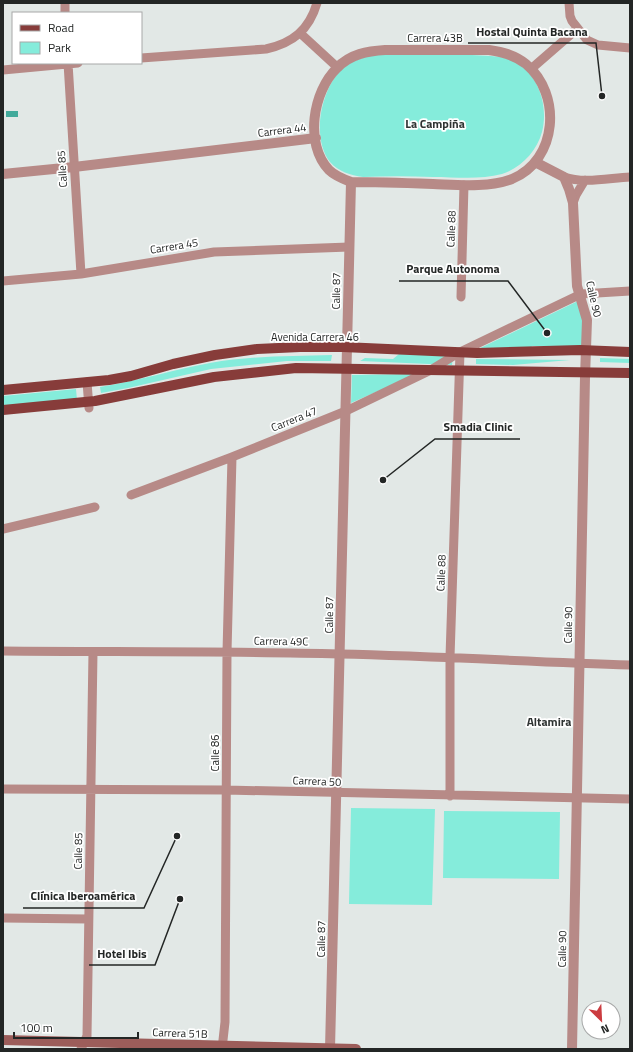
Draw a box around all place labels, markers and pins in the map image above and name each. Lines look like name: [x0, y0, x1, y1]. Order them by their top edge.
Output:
callout: Hostal Quinta Bacana: [468, 19, 596, 43]
callout: Parque Autonoma: [399, 257, 508, 281]
callout: Smadia Clinic: [435, 415, 520, 439]
callout: Clínica Iberoamérica: [23, 884, 144, 908]
callout: Hotel Ibis: [89, 941, 155, 965]

